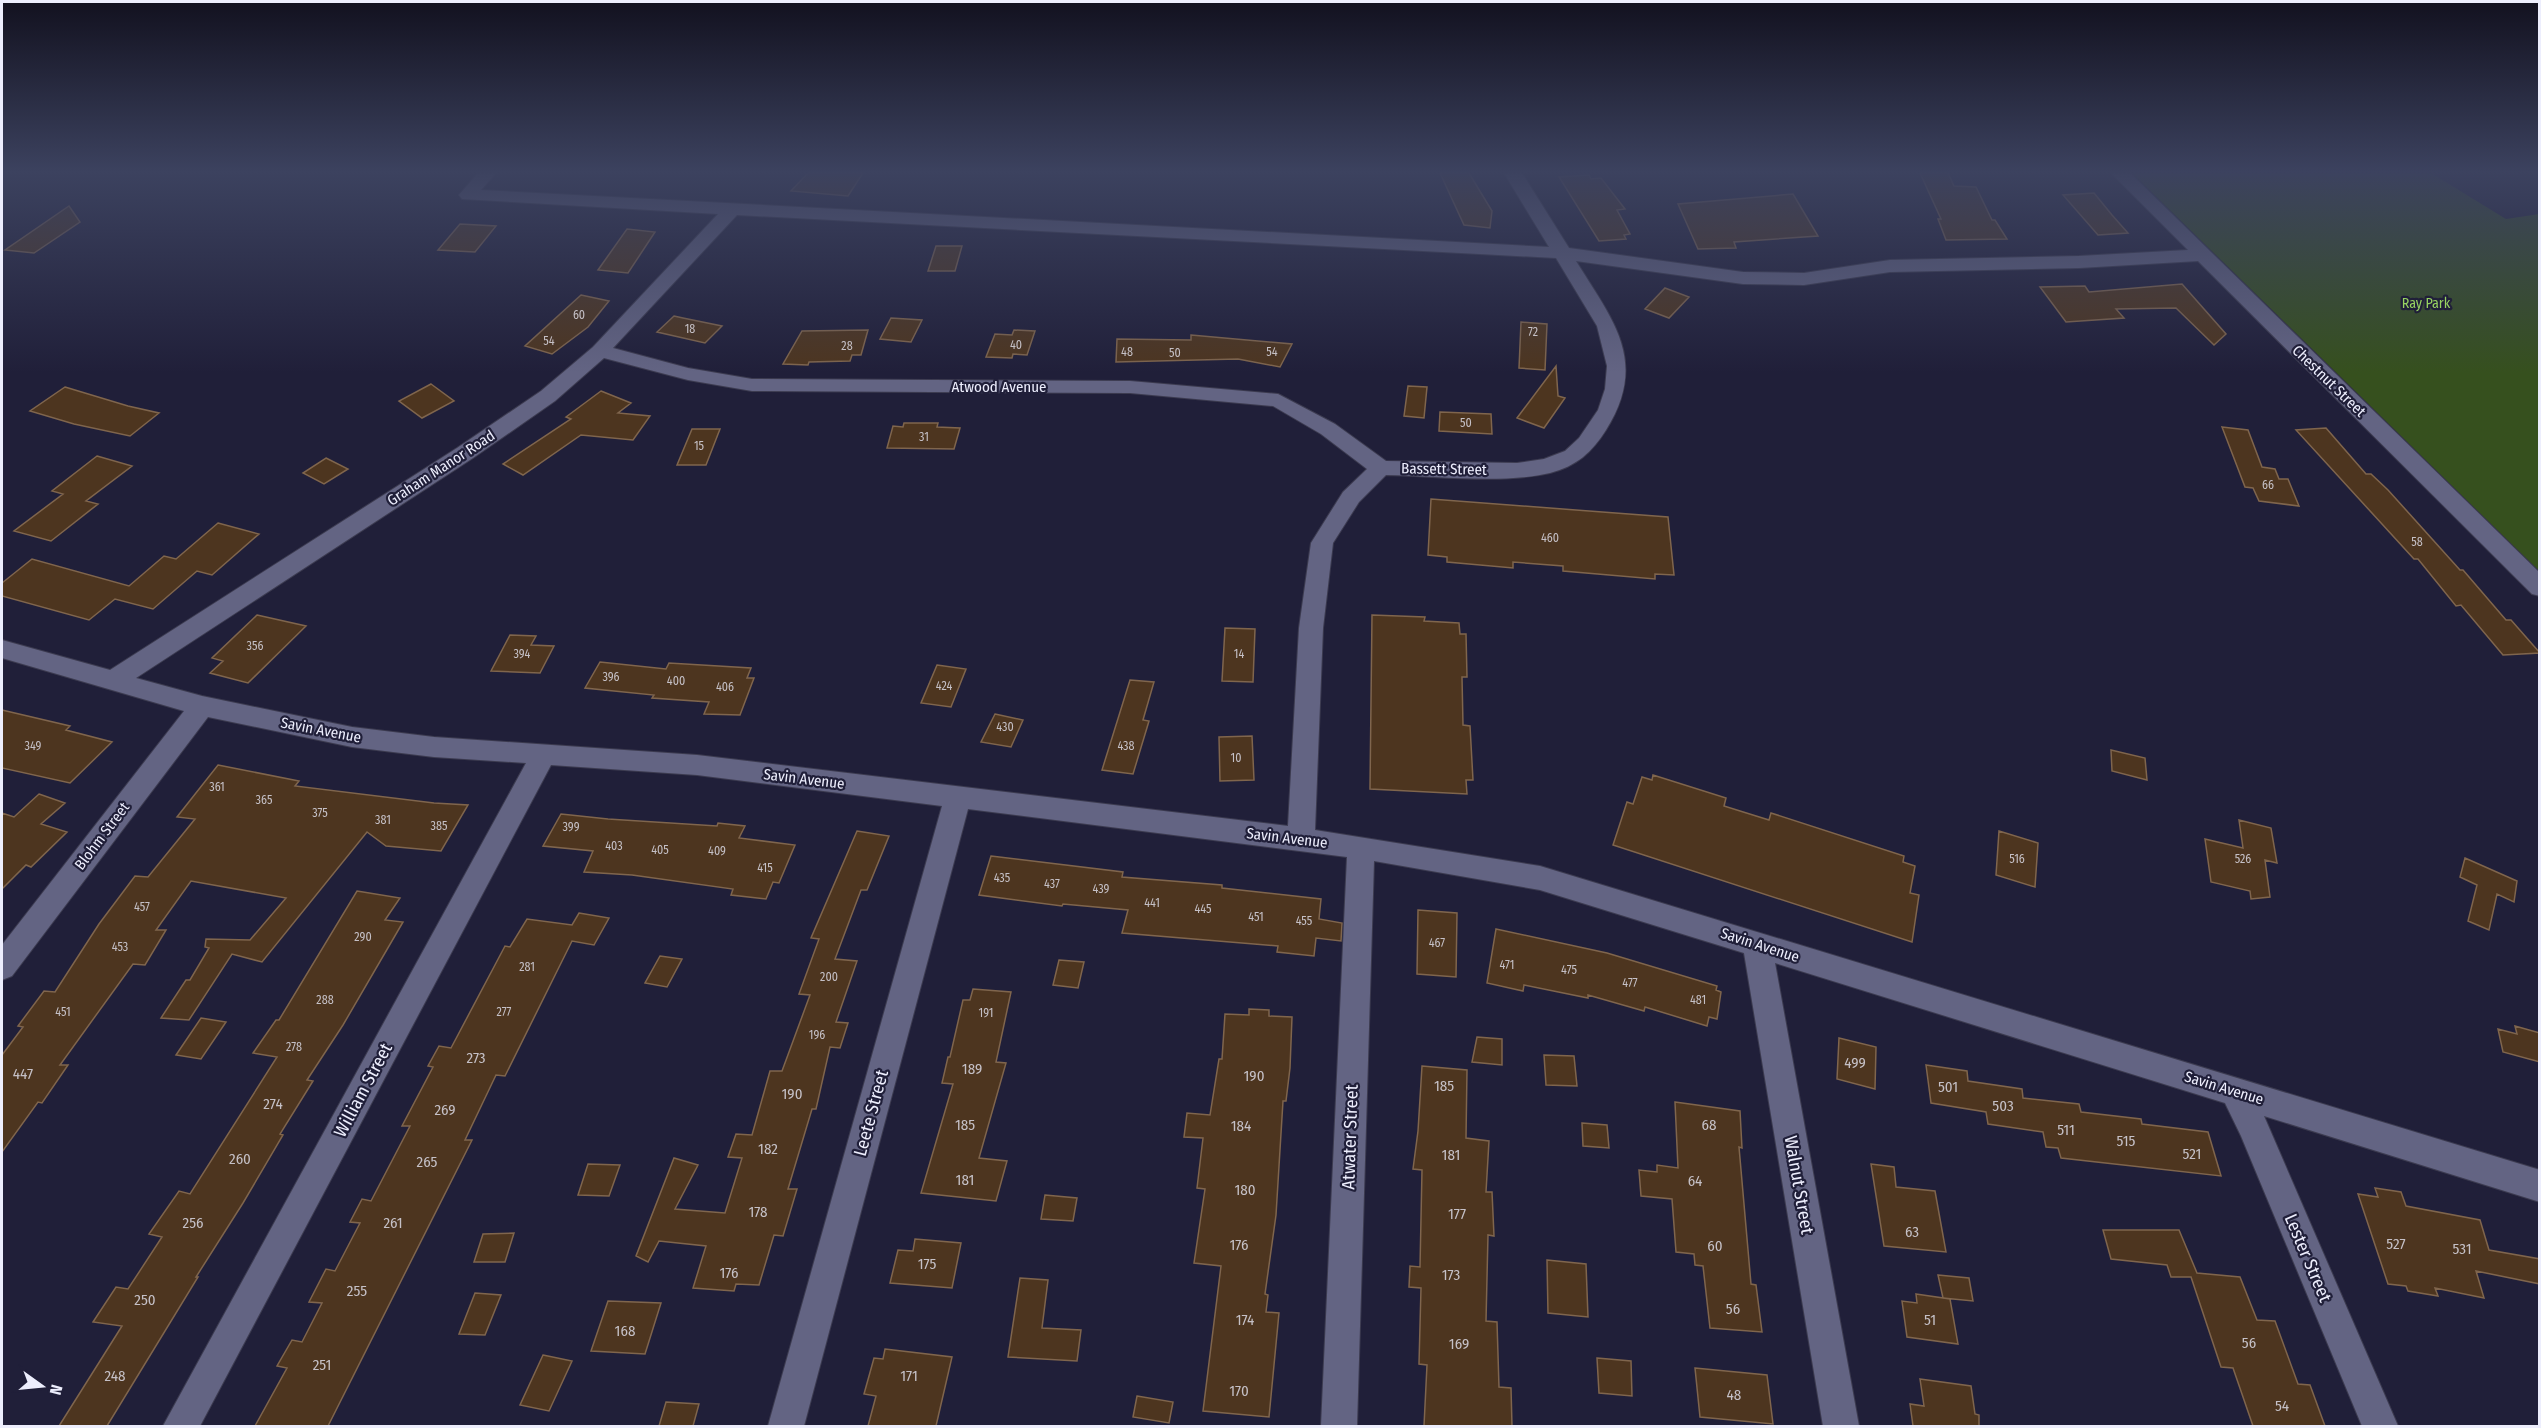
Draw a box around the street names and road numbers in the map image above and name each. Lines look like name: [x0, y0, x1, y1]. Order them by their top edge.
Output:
street label: Chestnut Street: [2289, 341, 2370, 421]
street label: Atwood Avenue: [951, 378, 1047, 396]
street label: Graham Manor Road: [384, 426, 498, 510]
street label: Bassett Street: [1401, 459, 1487, 479]
street label: Savin Avenue: [279, 713, 363, 747]
street label: Savin Avenue: [762, 765, 846, 793]
street label: Blohm Street: [71, 799, 133, 873]
street label: Savin Avenue: [1245, 824, 1329, 852]
street label: Savin Avenue: [1718, 924, 1802, 966]
street label: William Street: [329, 1039, 397, 1141]
street label: Leete Street: [849, 1067, 893, 1159]
street label: Savin Avenue: [2182, 1067, 2266, 1109]
street label: Atwater Street: [1337, 1084, 1363, 1190]
street label: Walnut Street: [1780, 1134, 1819, 1236]
street label: Lester Street: [2280, 1211, 2336, 1305]

